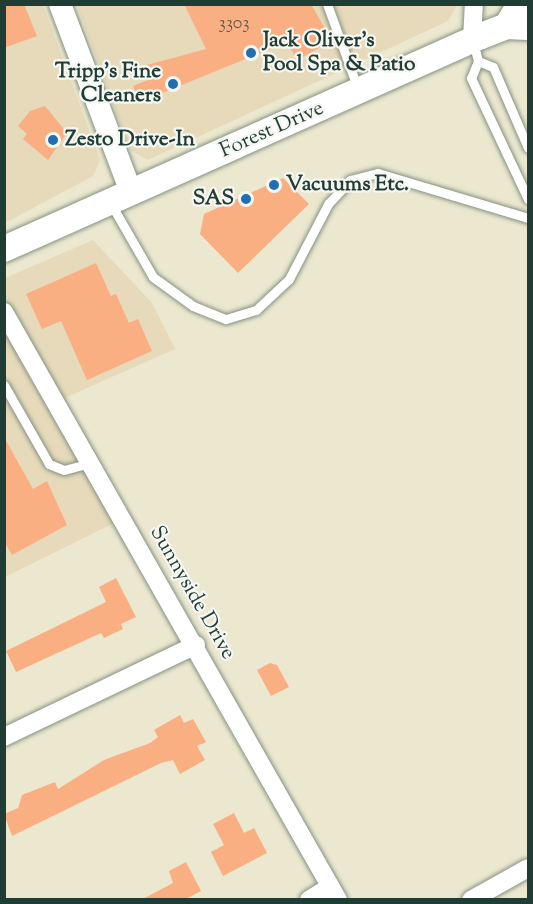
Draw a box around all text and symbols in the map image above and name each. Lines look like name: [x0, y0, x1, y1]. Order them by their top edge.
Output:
house number: 3303: [218, 13, 250, 35]
place label: Jack Oliver's Pool Spa & Patio: [263, 28, 415, 78]
marker: Jack Oliver's Pool Spa & Patio: [244, 46, 258, 60]
place label: Tripp's Fine Cleaners: [55, 59, 161, 109]
marker: Tripp's Fine Cleaners: [166, 77, 180, 91]
street label: Forest Drive: [216, 96, 328, 164]
place label: Zesto Drive-In: [65, 127, 195, 153]
marker: Zesto Drive-In: [46, 133, 60, 147]
place label: Vacuums Etc.: [286, 172, 409, 198]
marker: Vacuums Etc.: [267, 178, 281, 192]
place label: SAS: [193, 186, 234, 212]
marker: SAS: [239, 192, 253, 206]
street label: Sunnyside Drive: [144, 522, 240, 664]

